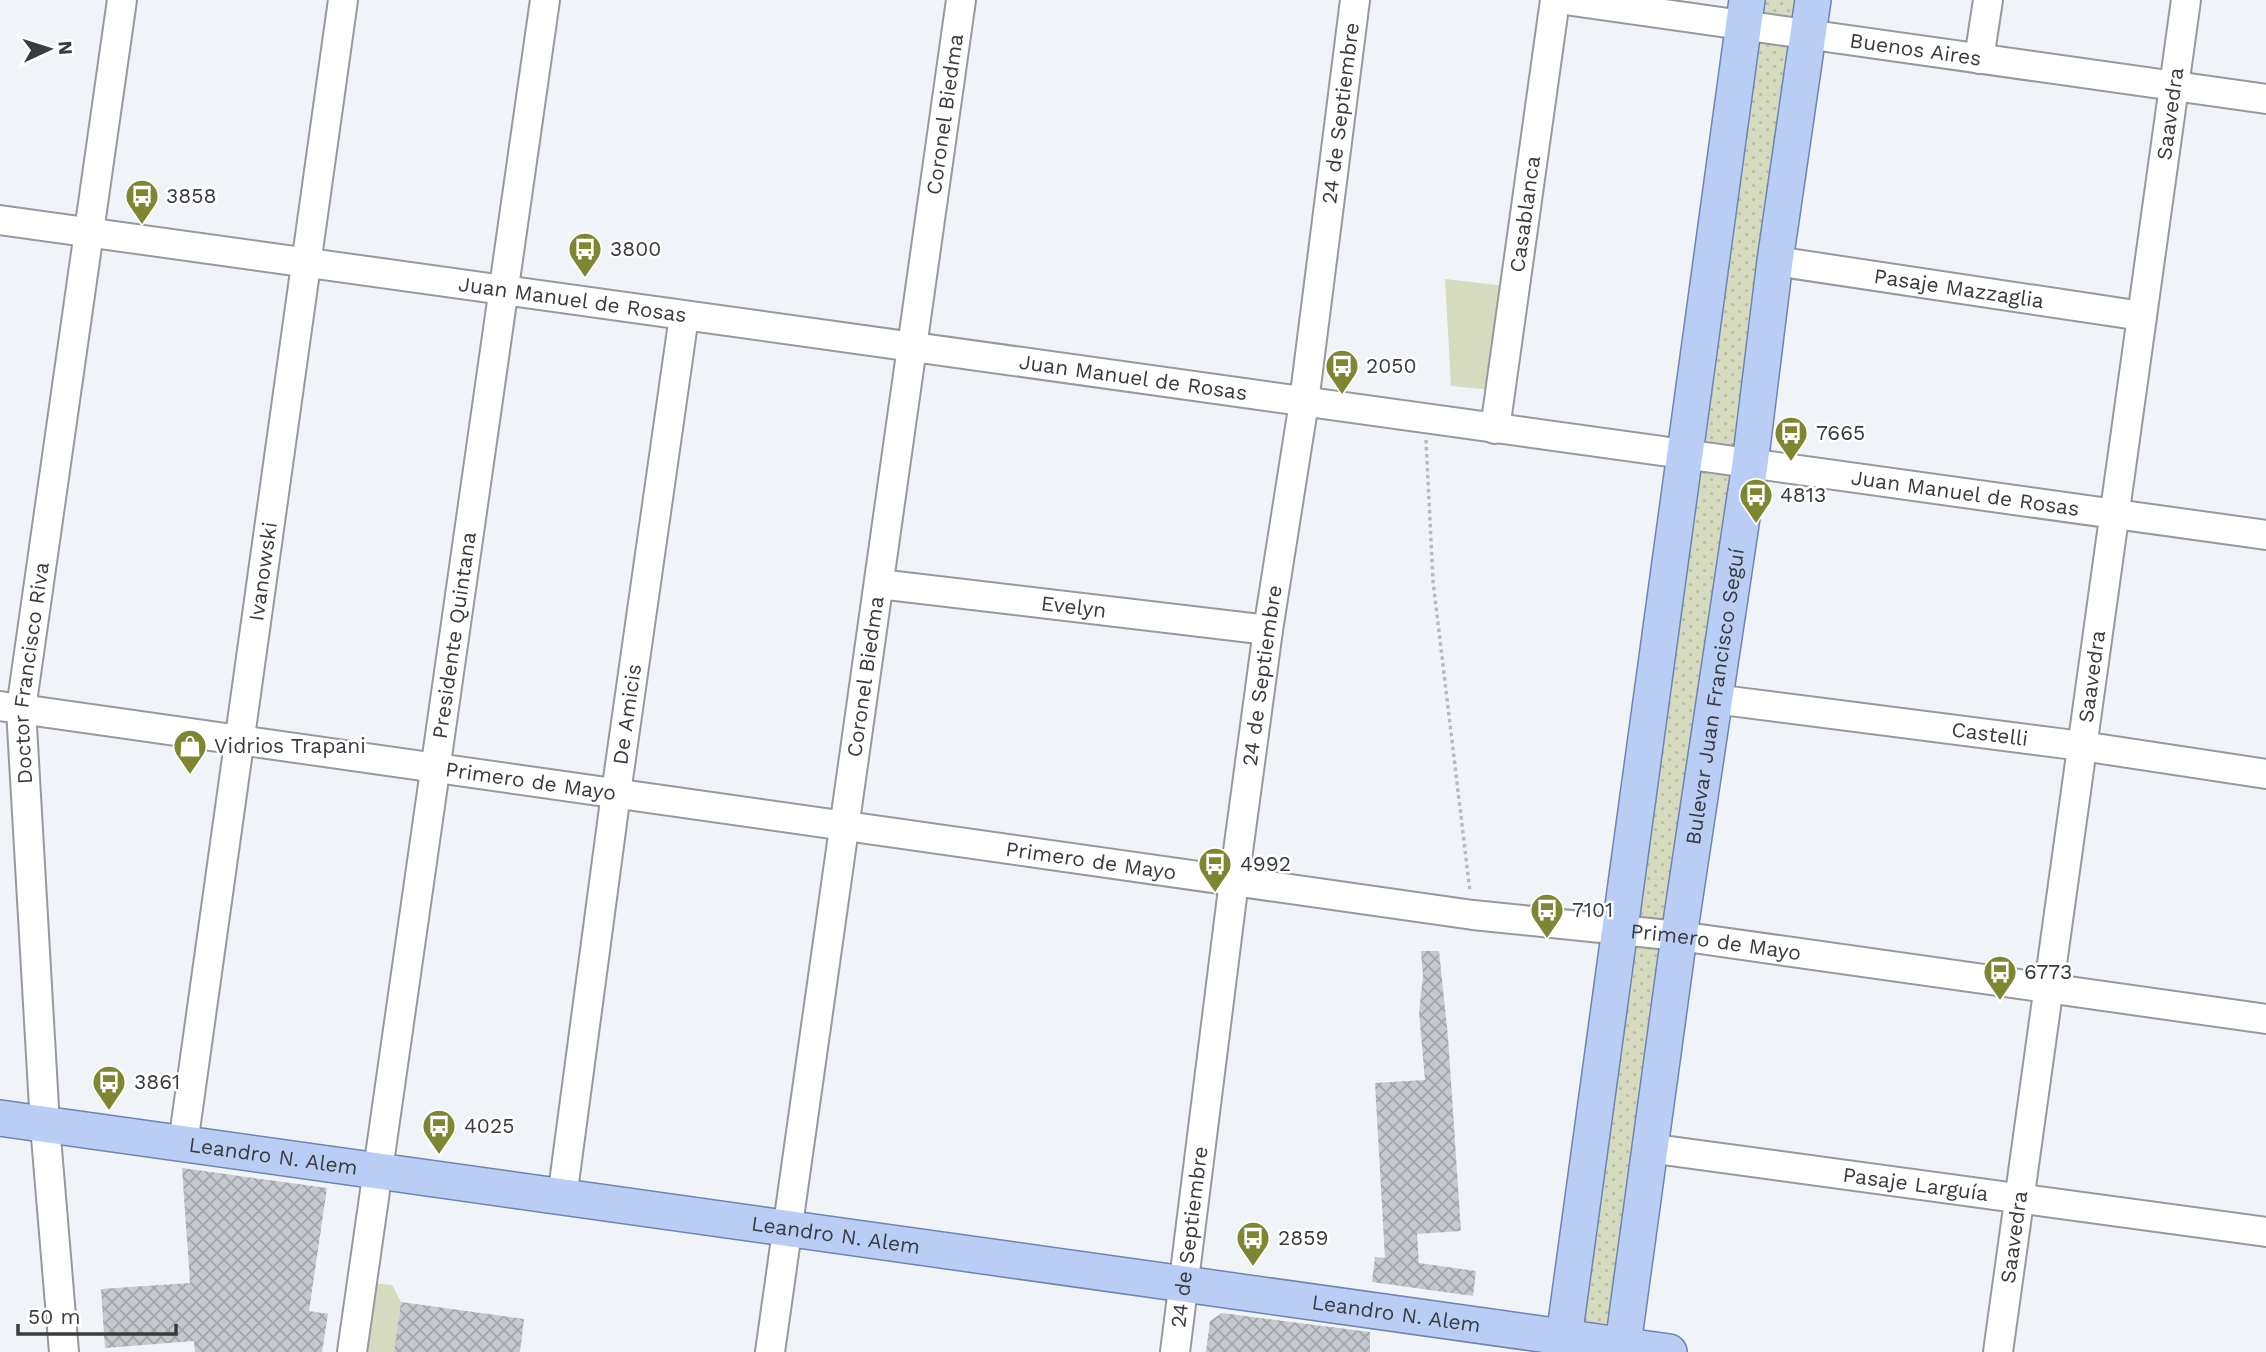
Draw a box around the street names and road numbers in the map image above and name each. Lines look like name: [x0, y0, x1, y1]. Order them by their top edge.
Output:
street label: 24 de Septiembre: [1316, 21, 1364, 205]
street label: Buenos Aires: [1848, 27, 1983, 71]
street label: Coronel Biedma: [921, 32, 968, 196]
street label: Saavedra: [2151, 66, 2188, 162]
street label: Casablanca: [1504, 154, 1545, 274]
street label: Pasaje Mazzaglia: [1872, 263, 2046, 313]
street label: Juan Manuel de Rosas: [457, 271, 688, 327]
street label: Juan Manuel de Rosas: [1017, 349, 1249, 405]
street label: Juan Manuel de Rosas: [1849, 464, 2081, 521]
street label: Ivanowski: [243, 520, 282, 623]
street label: Presidente Quintana: [427, 530, 481, 740]
street label: Bulevar Juan Francisco Seguí: [1680, 546, 1749, 846]
street label: Doctor Francisco Riva: [8, 560, 54, 785]
street label: 24 de Septiembre: [1237, 583, 1287, 768]
street label: Evelyn: [1040, 590, 1108, 623]
street label: Coronel Biedma: [841, 594, 889, 759]
street label: Saavedra: [2073, 629, 2110, 724]
street label: De Amicis: [607, 662, 646, 766]
street label: Castelli: [1950, 716, 2029, 751]
street label: Primero de Mayo: [444, 756, 618, 805]
street label: Primero de Mayo: [1004, 836, 1178, 885]
street label: Primero de Mayo: [1629, 918, 1803, 965]
street label: Leandro N. Alem: [187, 1132, 359, 1180]
street label: 24 de Septiembre: [1165, 1145, 1213, 1329]
street label: Pasaje Larguía: [1841, 1162, 1990, 1206]
street label: Saavedra: [1995, 1189, 2032, 1285]
street label: Leandro N. Alem: [750, 1210, 922, 1259]
street label: Leandro N. Alem: [1310, 1289, 1482, 1337]

